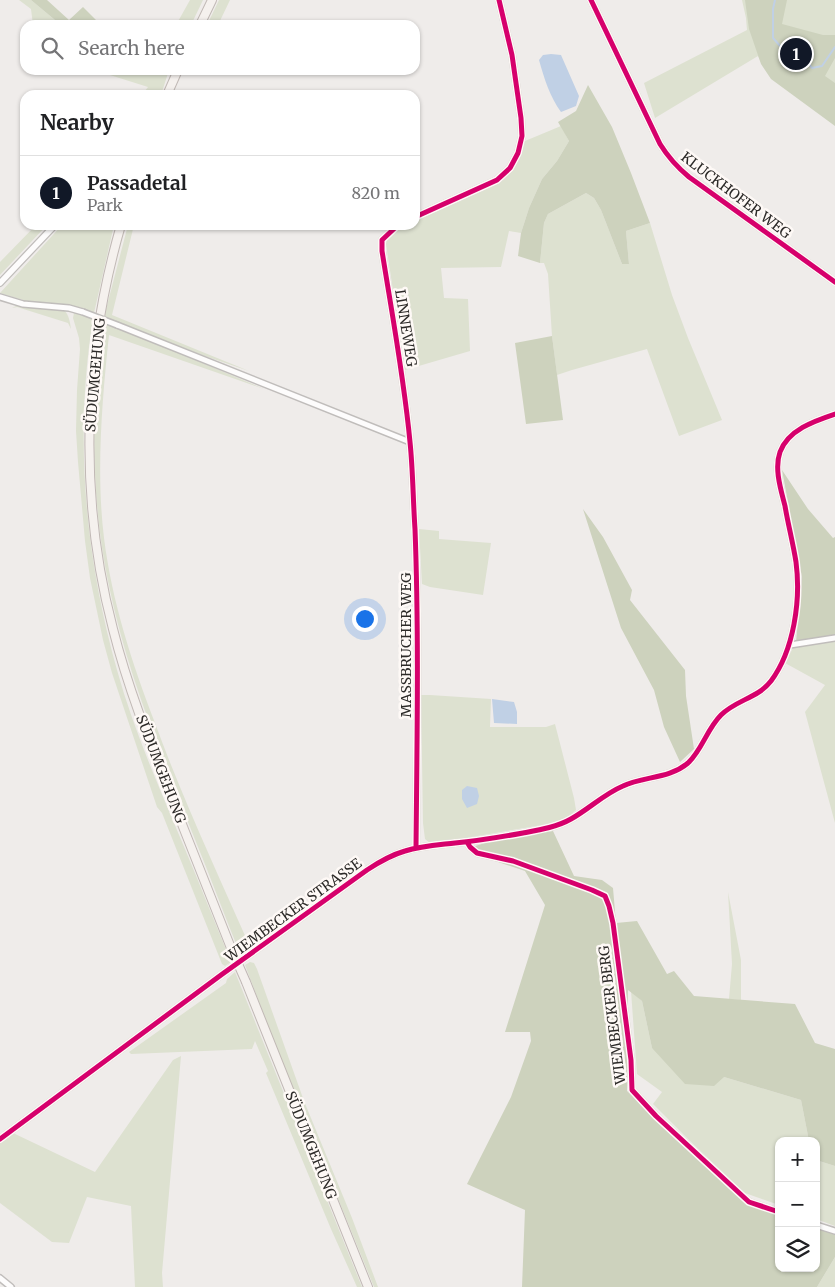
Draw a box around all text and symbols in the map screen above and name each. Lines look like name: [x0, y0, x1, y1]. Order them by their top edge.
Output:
search box: [20, 20, 420, 75]
icon: search: [38, 34, 66, 62]
pin: 1: [780, 35, 812, 73]
text: Search here: [78, 36, 185, 60]
text: Nearby: [40, 109, 114, 136]
street label: KLUCKHOFER WEG: [678, 148, 794, 242]
text: Passadetal: [87, 171, 187, 195]
text: 1: [52, 183, 60, 203]
text: 820 m: [352, 183, 400, 203]
text: Park: [87, 195, 123, 215]
street label: LINNEWEG: [391, 288, 421, 368]
street label: SÜDUMGEHUNG: [81, 317, 109, 433]
street label: MASSBRUCHER WEG: [397, 573, 415, 718]
your location: [352, 606, 378, 632]
street label: SÜDUMGEHUNG: [132, 712, 190, 826]
street label: WIEMBECKER STRASSE: [220, 854, 365, 966]
street label: WIEMBECKER BERG: [595, 945, 630, 1086]
street label: SÜDUMGEHUNG: [281, 1088, 341, 1202]
map controls: [775, 1137, 820, 1272]
button: +: [775, 1137, 820, 1182]
button: −: [775, 1182, 820, 1227]
button: layers: [775, 1227, 820, 1272]

